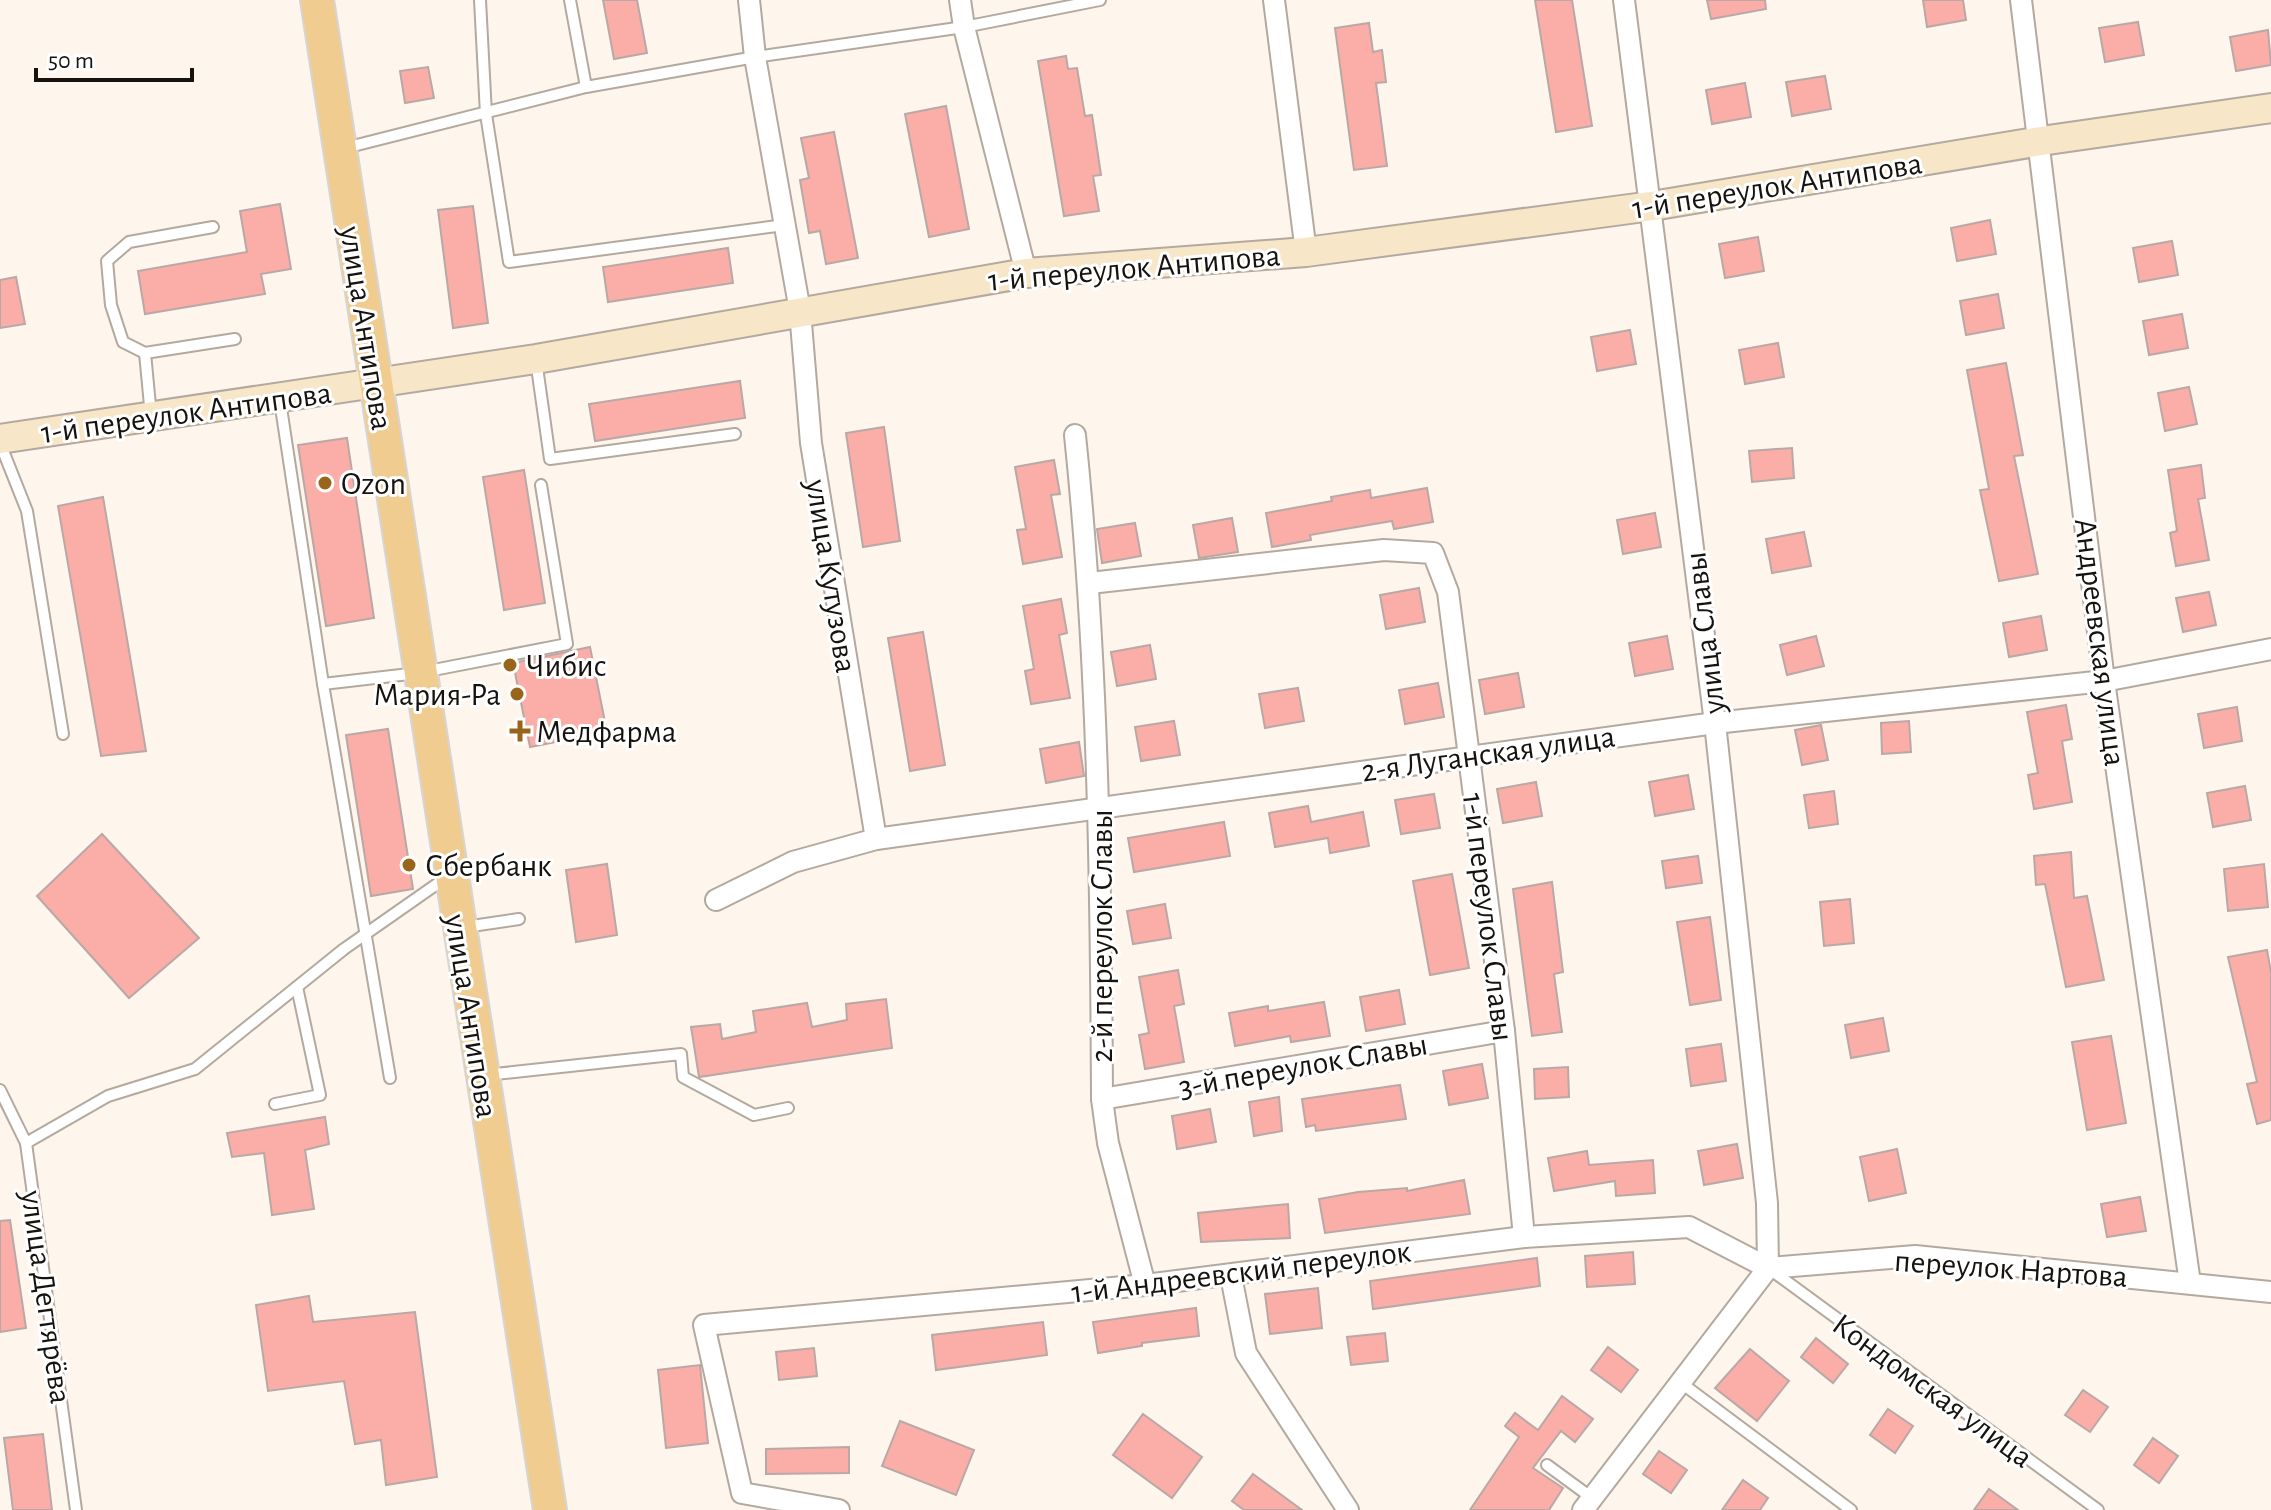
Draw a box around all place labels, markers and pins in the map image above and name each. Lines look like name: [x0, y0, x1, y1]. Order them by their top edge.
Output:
place label: Ozon: [341, 468, 406, 500]
marker: Ozon: [316, 474, 334, 492]
place label: Чибис: [526, 650, 607, 682]
marker: Чибис: [501, 656, 519, 674]
place label: Мария-Ра: [373, 679, 501, 711]
marker: Мария-Ра: [508, 685, 526, 703]
place label: Медфарма: [536, 716, 677, 748]
marker: Медфарма: [511, 722, 529, 740]
place label: Сбербанк: [425, 850, 552, 882]
marker: Сбербанк: [400, 856, 418, 874]

